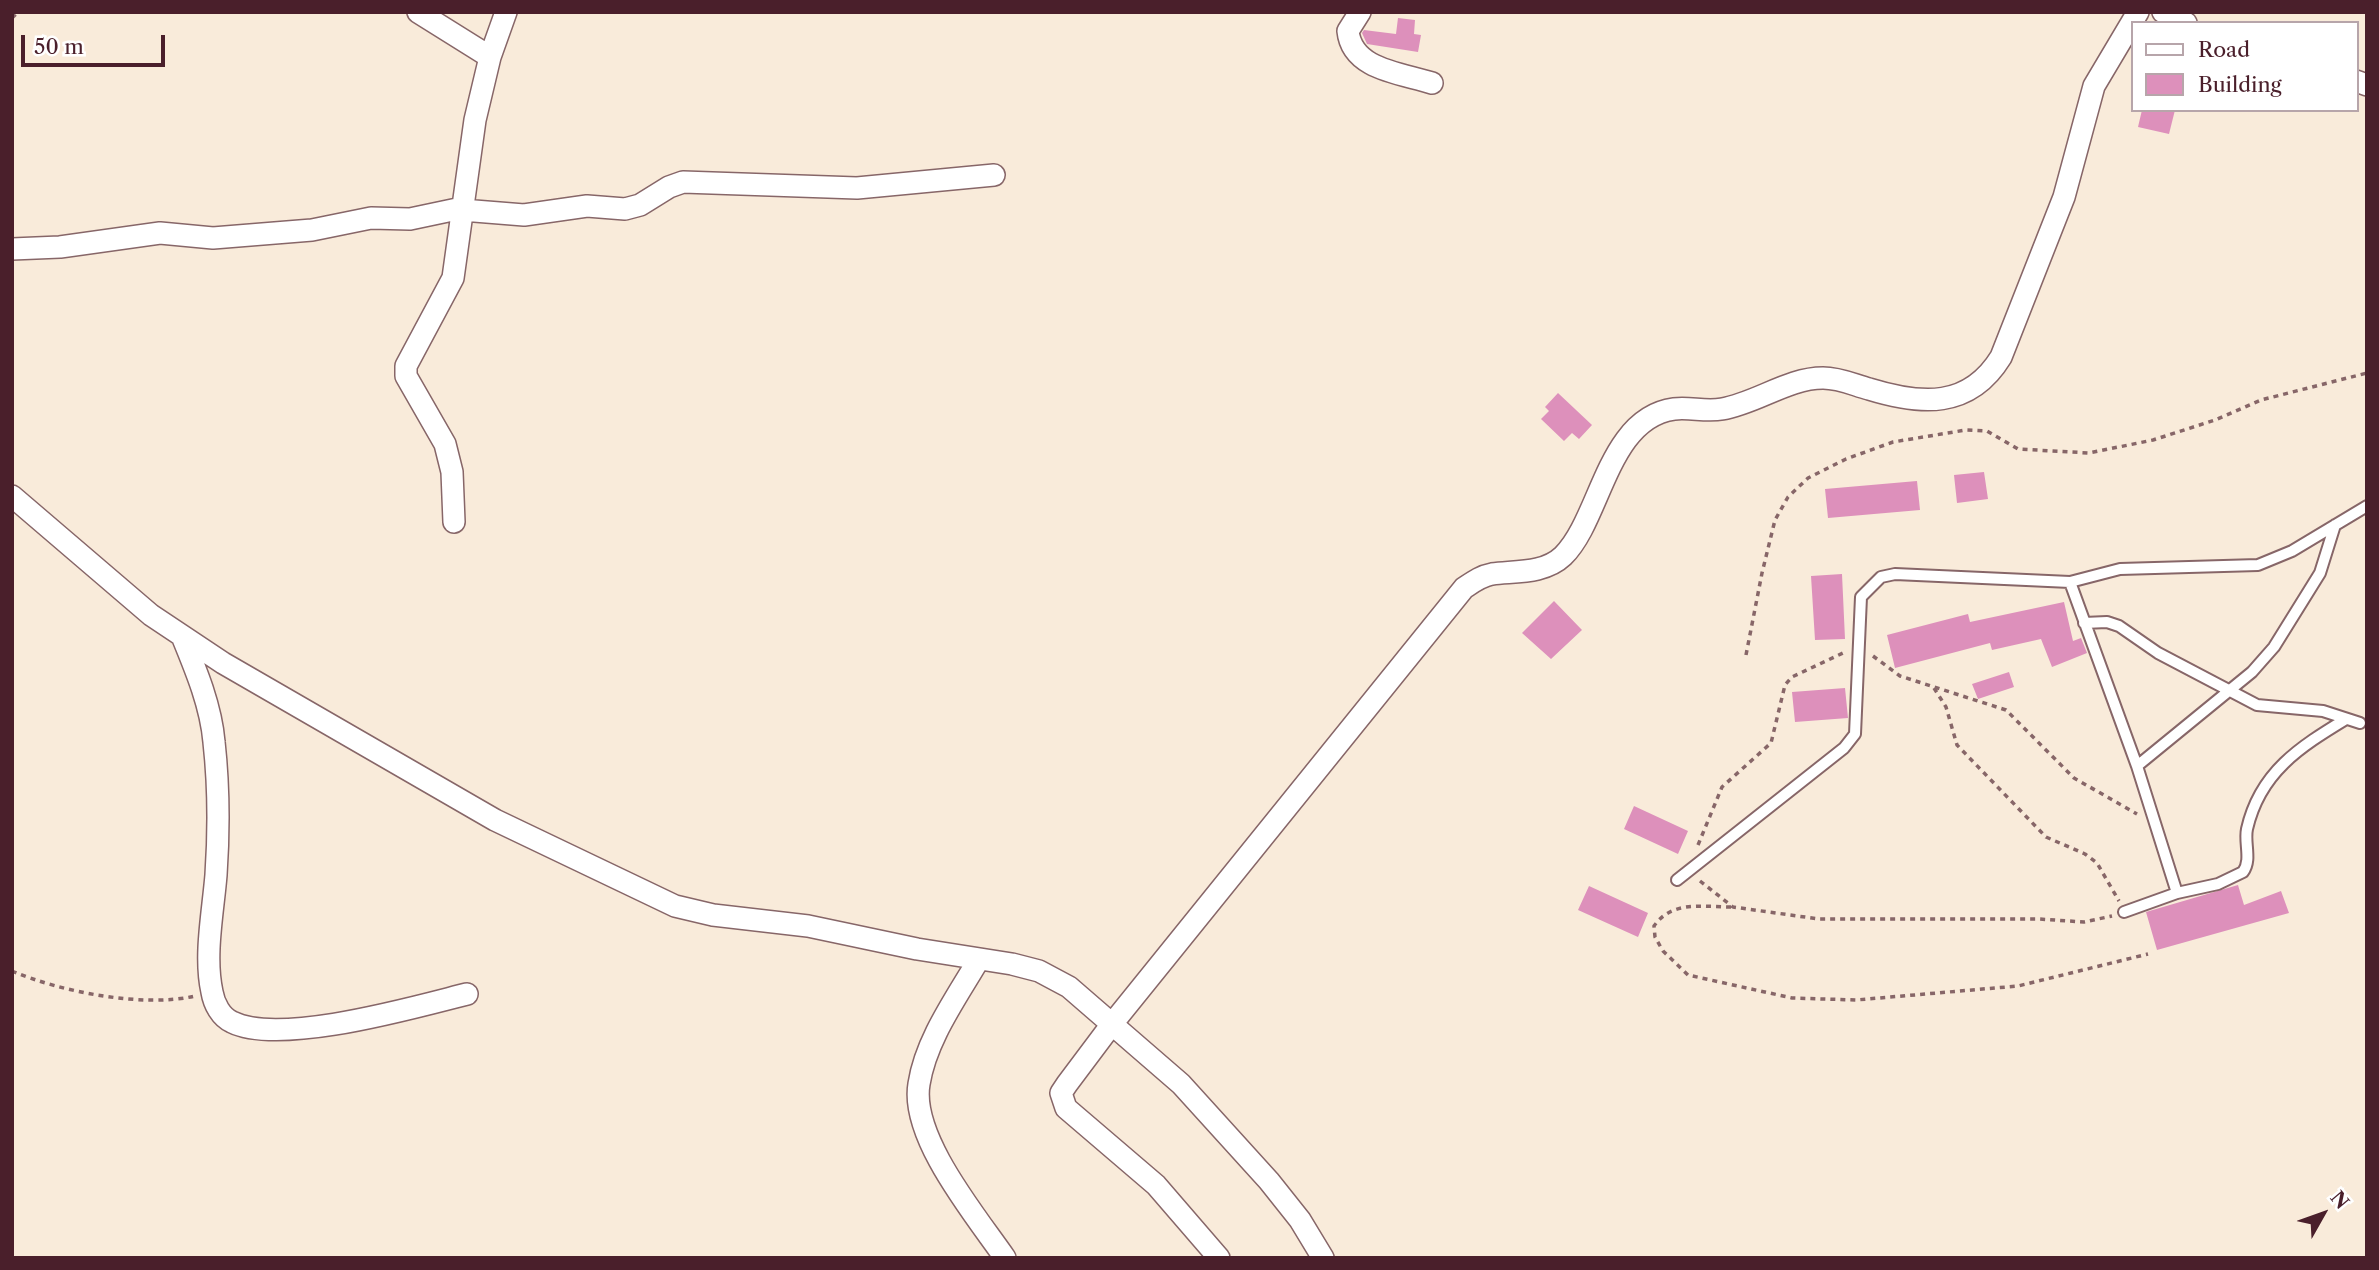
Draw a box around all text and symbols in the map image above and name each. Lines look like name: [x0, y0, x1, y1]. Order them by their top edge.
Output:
scale bar: [24, 21, 168, 65]
legend: [2130, 21, 2358, 112]
text: 50 m: [34, 34, 84, 59]
text: Road: [2198, 37, 2250, 62]
text: Building: [2198, 72, 2282, 97]
north arrow: [2288, 1179, 2358, 1249]
text: N: [2325, 1186, 2354, 1214]

